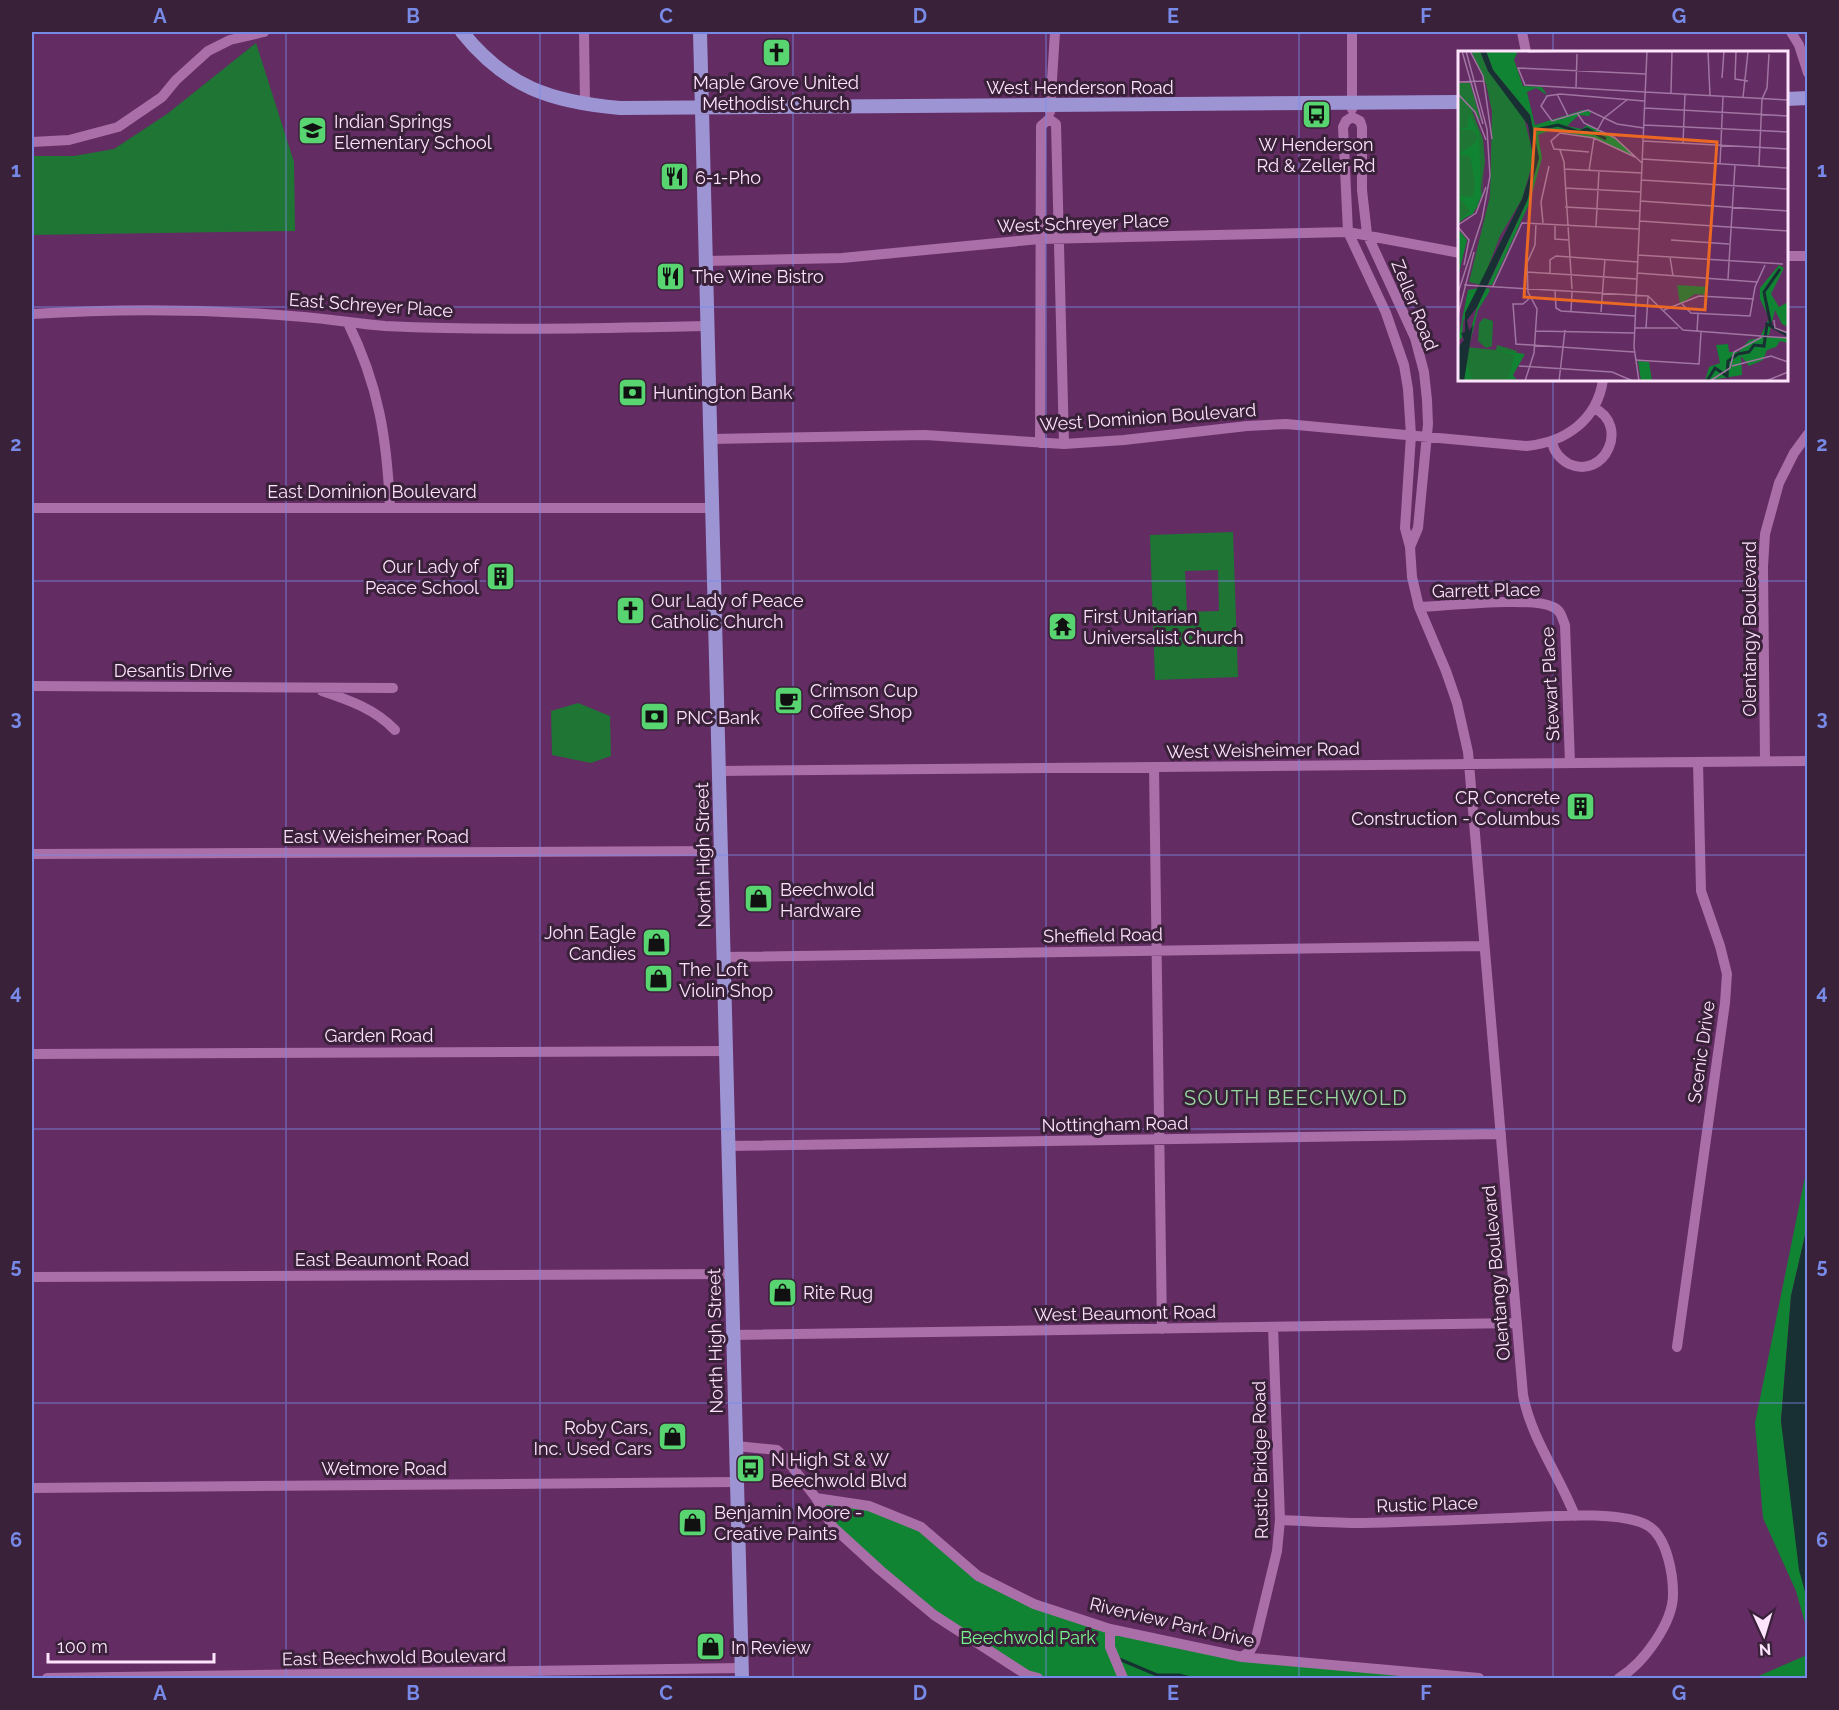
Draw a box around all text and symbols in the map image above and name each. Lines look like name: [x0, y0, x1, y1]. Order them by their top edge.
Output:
text: A: [153, 4, 167, 28]
text: B: [406, 4, 420, 28]
text: C: [659, 4, 673, 28]
text: D: [913, 4, 927, 28]
text: E: [1167, 4, 1179, 28]
text: F: [1420, 4, 1432, 28]
text: G: [1672, 4, 1686, 28]
church icon: Maple Grove United Methodist Church: [760, 37, 792, 69]
inset map: [1458, 51, 1788, 381]
place label: Maple Grove United Methodist Church: [693, 72, 859, 114]
street label: West Henderson Road: [986, 77, 1174, 98]
bus stop icon: W Henderson Rd & Zeller Rd: [1300, 99, 1332, 131]
place label: Indian Springs Elementary School: [334, 111, 492, 153]
school or university icon: Indian Springs Elementary School: [297, 115, 329, 147]
place label: W Henderson Rd & Zeller Rd: [1257, 134, 1375, 176]
text: 1: [11, 158, 21, 182]
text: 1: [1817, 158, 1827, 182]
restaurant icon: 6-1-Pho: [658, 161, 690, 193]
place label: 6-1-Pho: [695, 167, 761, 188]
street label: West Schreyer Place: [997, 209, 1170, 236]
street label: Zeller Road: [1387, 257, 1443, 353]
restaurant icon: The Wine Bistro: [655, 260, 687, 292]
place label: The Wine Bistro: [692, 266, 824, 287]
street label: East Schreyer Place: [288, 289, 454, 321]
bank icon: Huntington Bank: [616, 376, 648, 408]
place label: Huntington Bank: [653, 382, 793, 403]
street label: West Dominion Boulevard: [1039, 399, 1257, 435]
text: 2: [10, 432, 22, 456]
text: 2: [1816, 432, 1828, 456]
street label: East Dominion Boulevard: [267, 481, 477, 502]
street label: Olentangy Boulevard: [1739, 541, 1760, 717]
place label: Our Lady of Peace School: [365, 556, 480, 598]
building icon: Our Lady of Peace School: [484, 560, 516, 592]
street label: Garrett Place: [1432, 579, 1541, 601]
place label: Our Lady of Peace Catholic Church: [651, 590, 804, 632]
church icon: Our Lady of Peace Catholic Church: [614, 594, 646, 626]
place label: First Unitarian Universalist Church: [1083, 606, 1244, 648]
temple icon: First Unitarian Universalist Church: [1046, 610, 1078, 642]
street label: Stewart Place: [1536, 626, 1563, 742]
street label: Desantis Drive: [114, 660, 233, 681]
place label: Crimson Cup Coffee Shop: [810, 680, 918, 722]
cafe icon: Crimson Cup Coffee Shop: [773, 684, 805, 716]
bank icon: PNC Bank: [639, 701, 671, 733]
text: 3: [10, 706, 22, 730]
text: 3: [1816, 706, 1828, 730]
place label: PNC Bank: [676, 707, 760, 728]
street label: West Weisheimer Road: [1166, 738, 1360, 762]
street label: North High Street: [691, 782, 715, 928]
place label: CR Concrete Construction - Columbus: [1351, 787, 1560, 829]
building icon: CR Concrete Construction - Columbus: [1565, 791, 1597, 823]
street label: East Weisheimer Road: [283, 826, 469, 847]
place label: Beechwold Hardware: [780, 879, 874, 921]
shop icon: Beechwold Hardware: [743, 883, 775, 915]
place label: John Eagle Candies: [544, 922, 636, 964]
street label: Sheffield Road: [1043, 923, 1163, 947]
shop icon: John Eagle Candies: [641, 926, 673, 958]
place label: The Loft Violin Shop: [679, 959, 773, 1001]
shop icon: The Loft Violin Shop: [642, 963, 674, 995]
text: 4: [10, 980, 22, 1004]
text: 4: [1816, 980, 1828, 1004]
street label: Scenic Drive: [1683, 999, 1719, 1105]
street label: Garden Road: [325, 1025, 433, 1046]
district label: SOUTH BEECHWOLD: [1184, 1086, 1408, 1110]
street label: Nottingham Road: [1042, 1112, 1188, 1136]
street label: Olentangy Boulevard: [1478, 1185, 1514, 1361]
street label: East Beaumont Road: [295, 1249, 469, 1270]
text: 5: [10, 1254, 22, 1278]
text: 5: [1816, 1254, 1828, 1278]
street label: North High Street: [703, 1268, 727, 1414]
shop icon: Rite Rug: [766, 1276, 798, 1308]
place label: Rite Rug: [803, 1282, 873, 1303]
street label: West Beaumont Road: [1034, 1301, 1216, 1325]
street label: Rustic Bridge Road: [1248, 1381, 1272, 1539]
place label: Roby Cars, Inc. Used Cars: [534, 1417, 652, 1459]
shop icon: Roby Cars, Inc. Used Cars: [657, 1421, 689, 1453]
place label: N High St & W Beechwold Blvd: [771, 1449, 907, 1491]
bus stop icon: N High St & W Beechwold Blvd: [734, 1453, 766, 1485]
street label: Wetmore Road: [321, 1458, 447, 1479]
street label: Rustic Place: [1376, 1492, 1479, 1516]
place label: Benjamin Moore - Creative Paints: [714, 1502, 862, 1544]
shop icon: Benjamin Moore - Creative Paints: [677, 1506, 709, 1538]
text: 6: [10, 1528, 22, 1552]
text: 6: [1816, 1528, 1828, 1552]
street label: Riverview Park Drive: [1087, 1593, 1257, 1651]
north arrow: [1734, 1605, 1794, 1665]
scale bar: [48, 1626, 214, 1664]
park label: Beechwold Park: [960, 1627, 1096, 1648]
shop icon: In Review: [694, 1631, 726, 1663]
text: 100 m: [57, 1636, 108, 1657]
place label: In Review: [731, 1637, 811, 1658]
text: N: [1758, 1640, 1772, 1659]
street label: East Beechwold Boulevard: [282, 1645, 506, 1669]
text: A: [153, 1681, 167, 1705]
text: B: [406, 1681, 420, 1705]
text: C: [659, 1681, 673, 1705]
text: D: [913, 1681, 927, 1705]
text: E: [1167, 1681, 1179, 1705]
text: F: [1420, 1681, 1432, 1705]
text: G: [1672, 1681, 1686, 1705]

